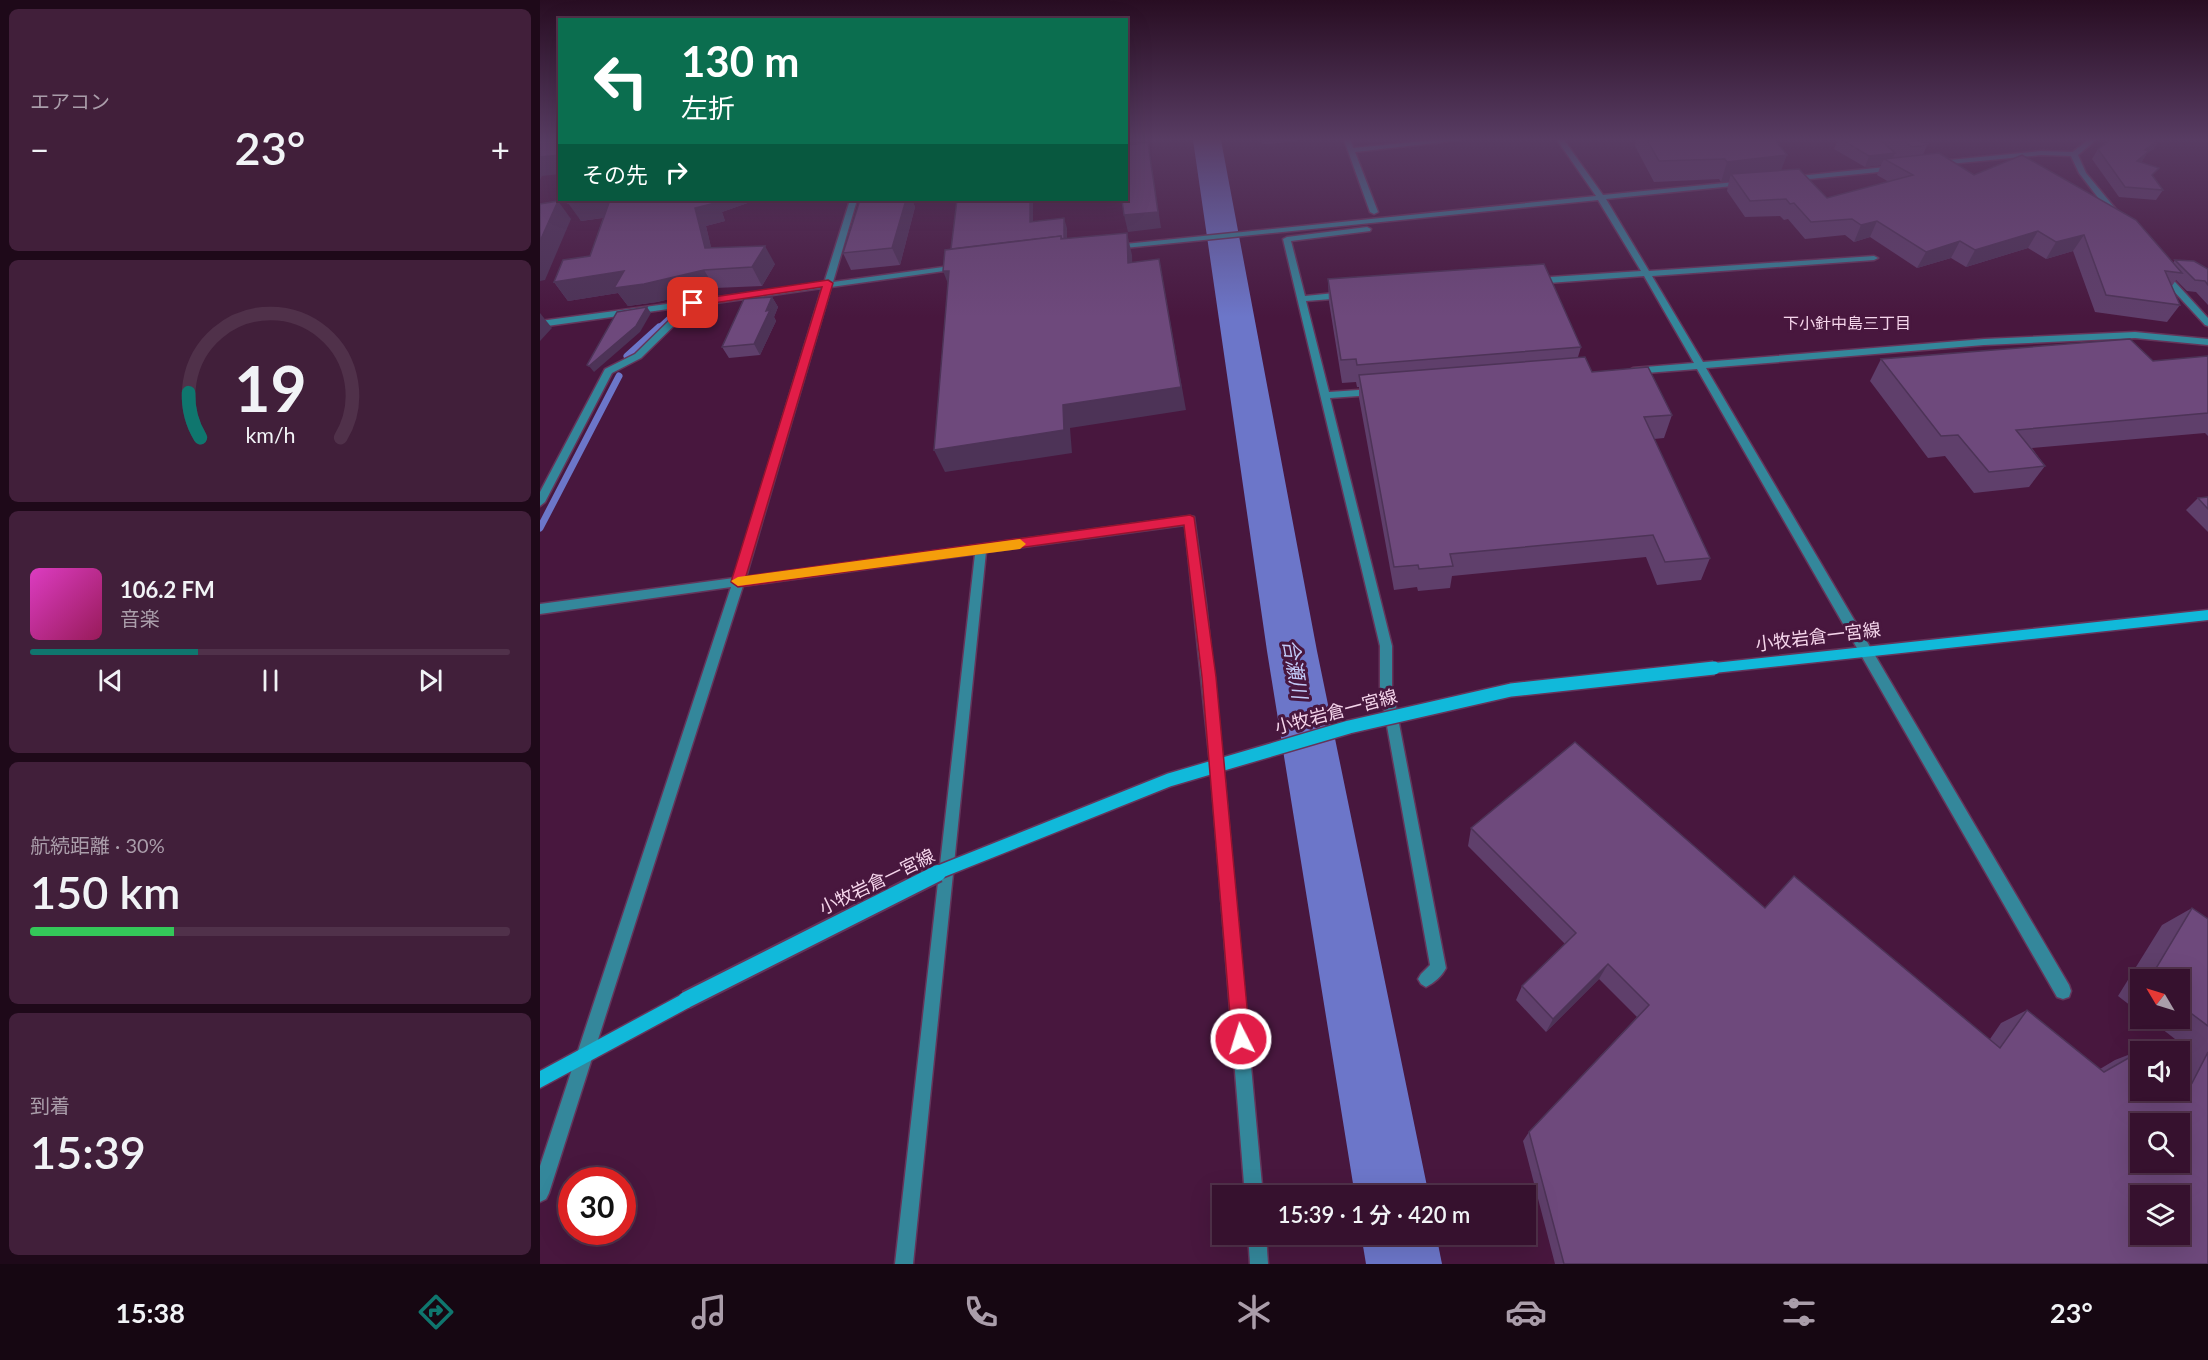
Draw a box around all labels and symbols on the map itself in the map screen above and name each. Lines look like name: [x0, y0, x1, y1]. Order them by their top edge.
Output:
pin: [667, 277, 718, 328]
district label: 下小針中島三丁目: [1783, 313, 1911, 332]
street label: 小牧岩倉一宮線: [1754, 617, 1882, 655]
water label: 合瀬川: [1279, 637, 1313, 702]
street label: 小牧岩倉一宮線: [1272, 684, 1399, 738]
street label: 小牧岩倉一宮線: [815, 844, 938, 919]
north arrow: [2130, 969, 2190, 1029]
position arrow: [1209, 1007, 1273, 1071]
speed limit sign: 30: [558, 1167, 636, 1245]

